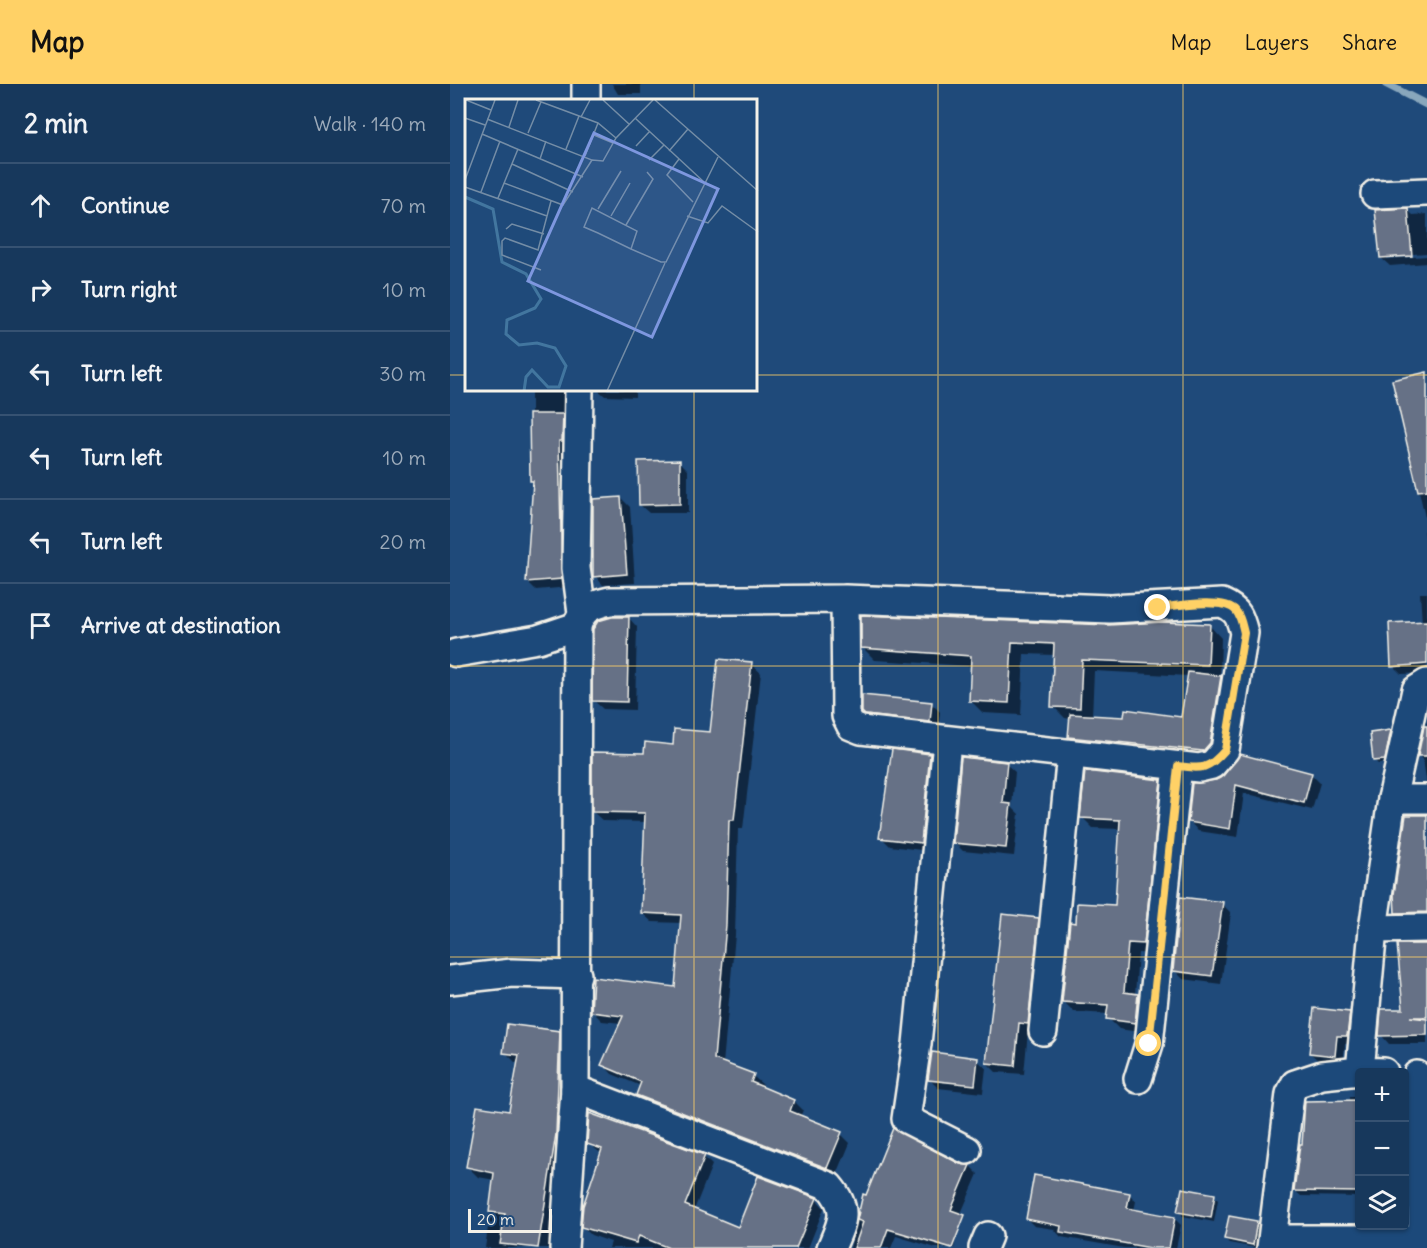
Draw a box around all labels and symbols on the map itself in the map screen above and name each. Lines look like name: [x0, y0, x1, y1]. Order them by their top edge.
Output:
inset map: [465, 99, 758, 392]
route end: [1144, 594, 1170, 620]
route start: [1135, 1030, 1161, 1056]
scale bar: [468, 1206, 552, 1234]

